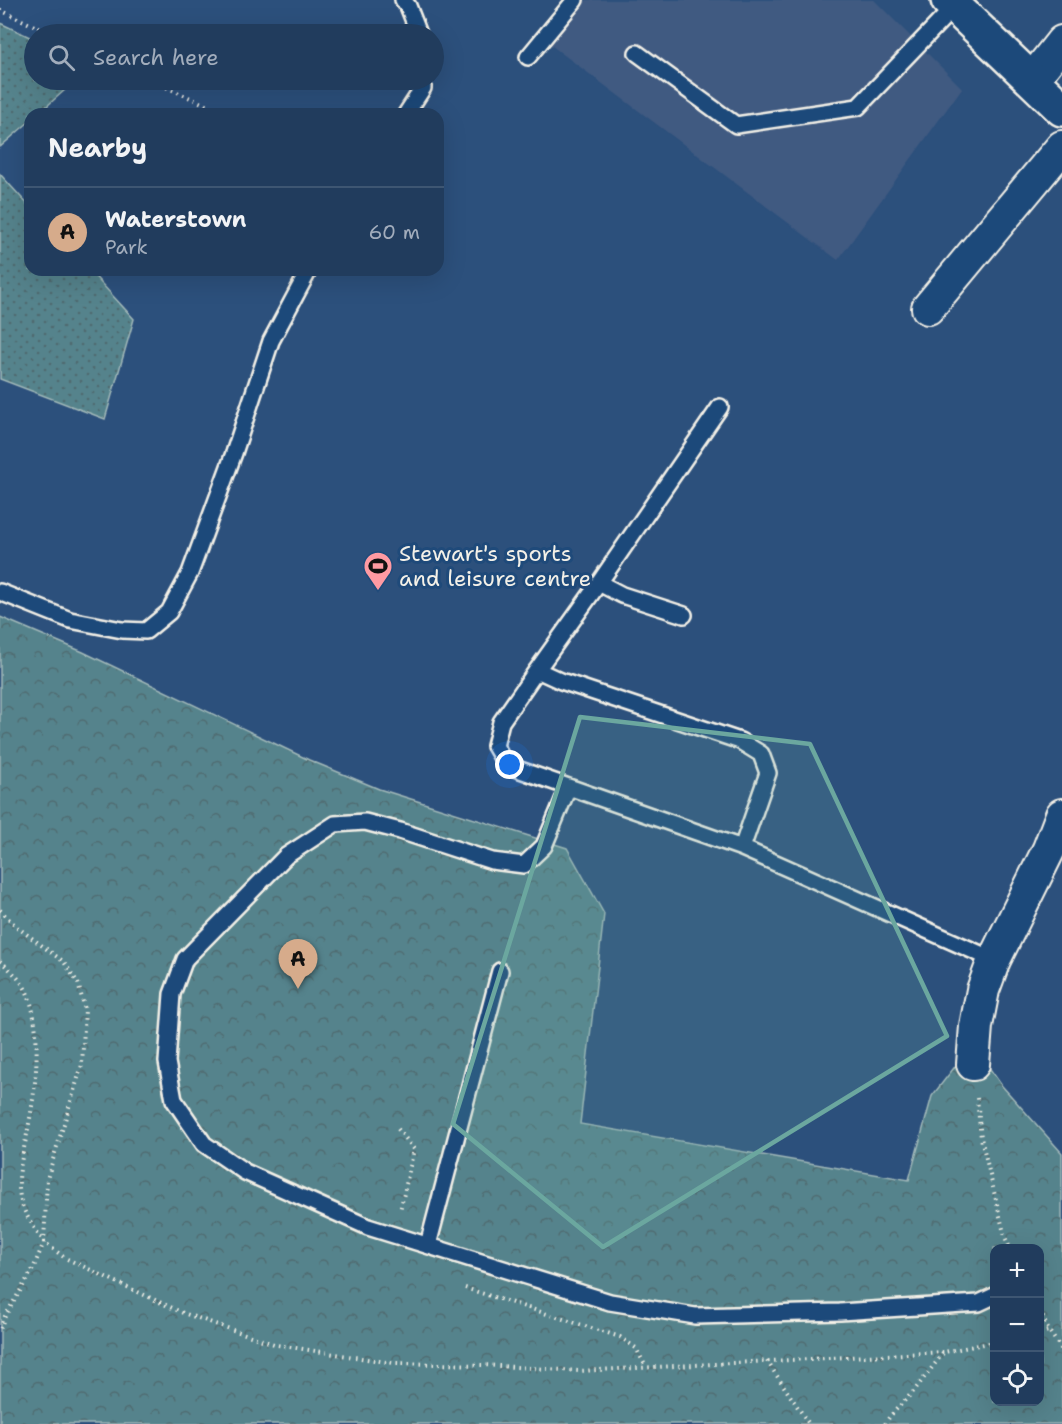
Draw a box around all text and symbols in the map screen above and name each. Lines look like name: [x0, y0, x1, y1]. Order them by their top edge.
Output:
search box: [24, 24, 444, 90]
icon: search: [45, 41, 78, 74]
text: Search here: [93, 43, 219, 72]
text: Nearby: [48, 130, 147, 165]
text: Waterstown: [105, 205, 246, 234]
text: A: [60, 219, 75, 245]
text: 60 m: [368, 219, 420, 245]
text: Park: [105, 234, 148, 260]
place label: Stewart's sports and leisure centre: [399, 539, 591, 593]
sports icon: Stewart's sports and leisure centre: [362, 550, 394, 592]
your location: [495, 750, 524, 779]
pin: A: [278, 940, 318, 989]
map controls: [990, 1244, 1044, 1406]
button: +: [990, 1244, 1044, 1298]
button: −: [990, 1298, 1044, 1352]
button: locate: [990, 1352, 1044, 1406]

